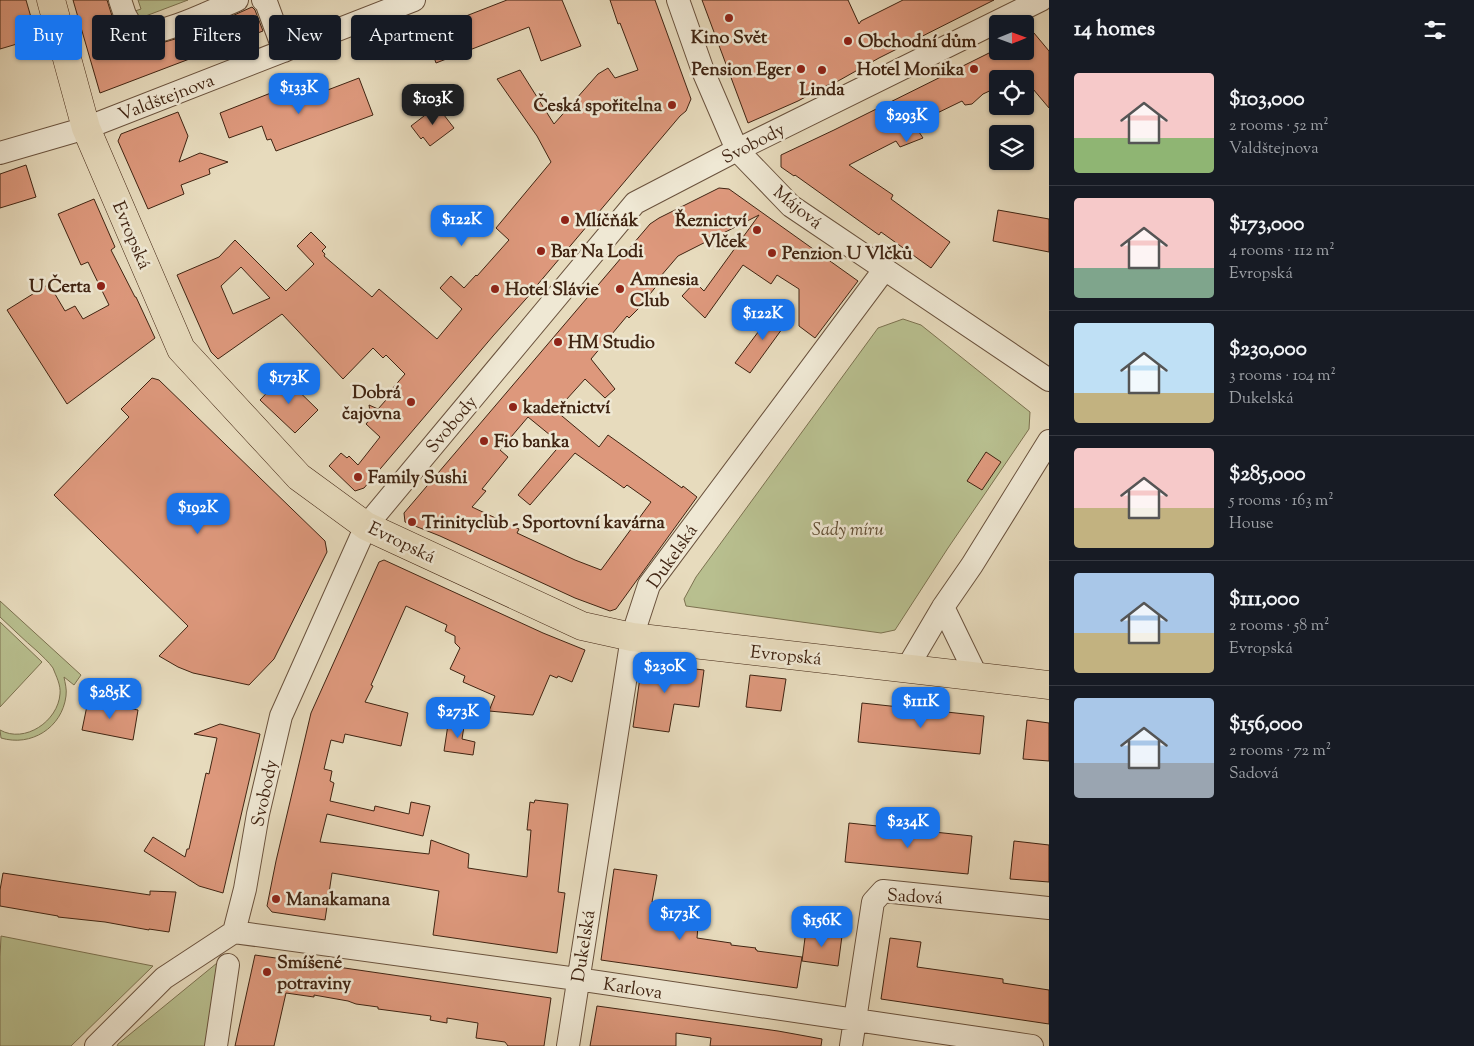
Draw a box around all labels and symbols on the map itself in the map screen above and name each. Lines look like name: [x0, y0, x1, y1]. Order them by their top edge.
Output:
marker: Kino Svět: [723, 12, 735, 24]
north arrow: [989, 15, 1034, 60]
place label: Kino Svět: [691, 26, 768, 52]
place label: Obchodní dům: [858, 30, 977, 56]
marker: Obchodní dům: [842, 35, 854, 47]
place label: Pension Eger: [691, 58, 791, 84]
place label: Hotel Monika: [857, 58, 965, 84]
marker: Pension Eger: [795, 63, 807, 75]
marker: Hotel Monika: [968, 63, 980, 75]
marker: Linda: [816, 64, 828, 76]
street label: Valdštejnova: [115, 69, 218, 129]
pin: $133K: [264, 72, 334, 115]
place label: Linda: [800, 78, 845, 104]
pin: $103K: [398, 84, 468, 126]
place label: Česká spořitelna: [533, 93, 663, 120]
marker: Česká spořitelna: [666, 99, 678, 111]
pin: $293K: [872, 100, 942, 143]
street label: Svobody: [718, 118, 790, 172]
street label: Májová: [767, 181, 827, 236]
street label: Evropská: [104, 198, 156, 274]
pin: $122K: [427, 204, 497, 247]
place label: Řeznictví Vlček: [675, 208, 748, 256]
place label: Mlíčňák: [575, 209, 639, 235]
marker: Mlíčňák: [559, 214, 571, 226]
marker: Řeznictví Vlček: [751, 224, 763, 236]
place label: Bar Na Lodi: [551, 240, 644, 266]
place label: Penzion U Vlčků: [782, 242, 913, 268]
marker: Bar Na Lodi: [535, 245, 547, 257]
marker: Penzion U Vlčků: [766, 247, 778, 259]
place label: Amnesia Club: [630, 268, 700, 315]
place label: U Čerta: [29, 274, 92, 301]
place label: Hotel Slávie: [505, 278, 600, 304]
marker: U Čerta: [95, 280, 107, 292]
marker: Hotel Slávie: [489, 283, 501, 295]
marker: Amnesia Club: [614, 283, 626, 295]
pin: $122K: [728, 298, 798, 341]
place label: HM Studio: [568, 331, 655, 357]
marker: HM Studio: [552, 336, 564, 348]
pin: $173K: [254, 362, 324, 405]
place label: Dobrá čajovna: [342, 381, 402, 428]
street label: Svobody: [421, 391, 484, 460]
marker: Dobrá čajovna: [405, 396, 417, 408]
place label: kadeřnictví: [522, 396, 611, 422]
marker: kadeřnictví: [507, 401, 519, 413]
place label: Fio banka: [494, 430, 570, 456]
marker: Fio banka: [478, 435, 490, 447]
place label: Family Sushi: [368, 466, 468, 492]
marker: Family Sushi: [352, 471, 364, 483]
pin: $192K: [163, 492, 233, 535]
place label: Trinityclub - Sportovní kavárna: [422, 511, 666, 537]
street label: Evropská: [363, 516, 439, 571]
marker: Trinityclub - Sportovní kavárna: [406, 516, 418, 528]
park label: Sady míru: [812, 518, 884, 544]
street label: Dukelská: [642, 520, 705, 594]
street label: Evropská: [749, 640, 823, 674]
pin: $230K: [630, 652, 700, 694]
pin: $285K: [75, 678, 145, 720]
pin: $111K: [886, 686, 956, 729]
pin: $273K: [423, 696, 493, 739]
street label: Svobody: [246, 757, 286, 829]
pin: $234K: [873, 806, 943, 849]
street label: Sadová: [886, 884, 943, 912]
place label: Manakamana: [286, 888, 391, 914]
marker: Manakamana: [270, 893, 282, 905]
pin: $173K: [645, 898, 715, 941]
pin: $156K: [787, 906, 857, 948]
street label: Dukelská: [566, 908, 603, 984]
place label: Smíšené potraviny: [277, 951, 351, 998]
marker: Smíšené potraviny: [261, 966, 273, 978]
street label: Karlova: [601, 972, 664, 1007]

